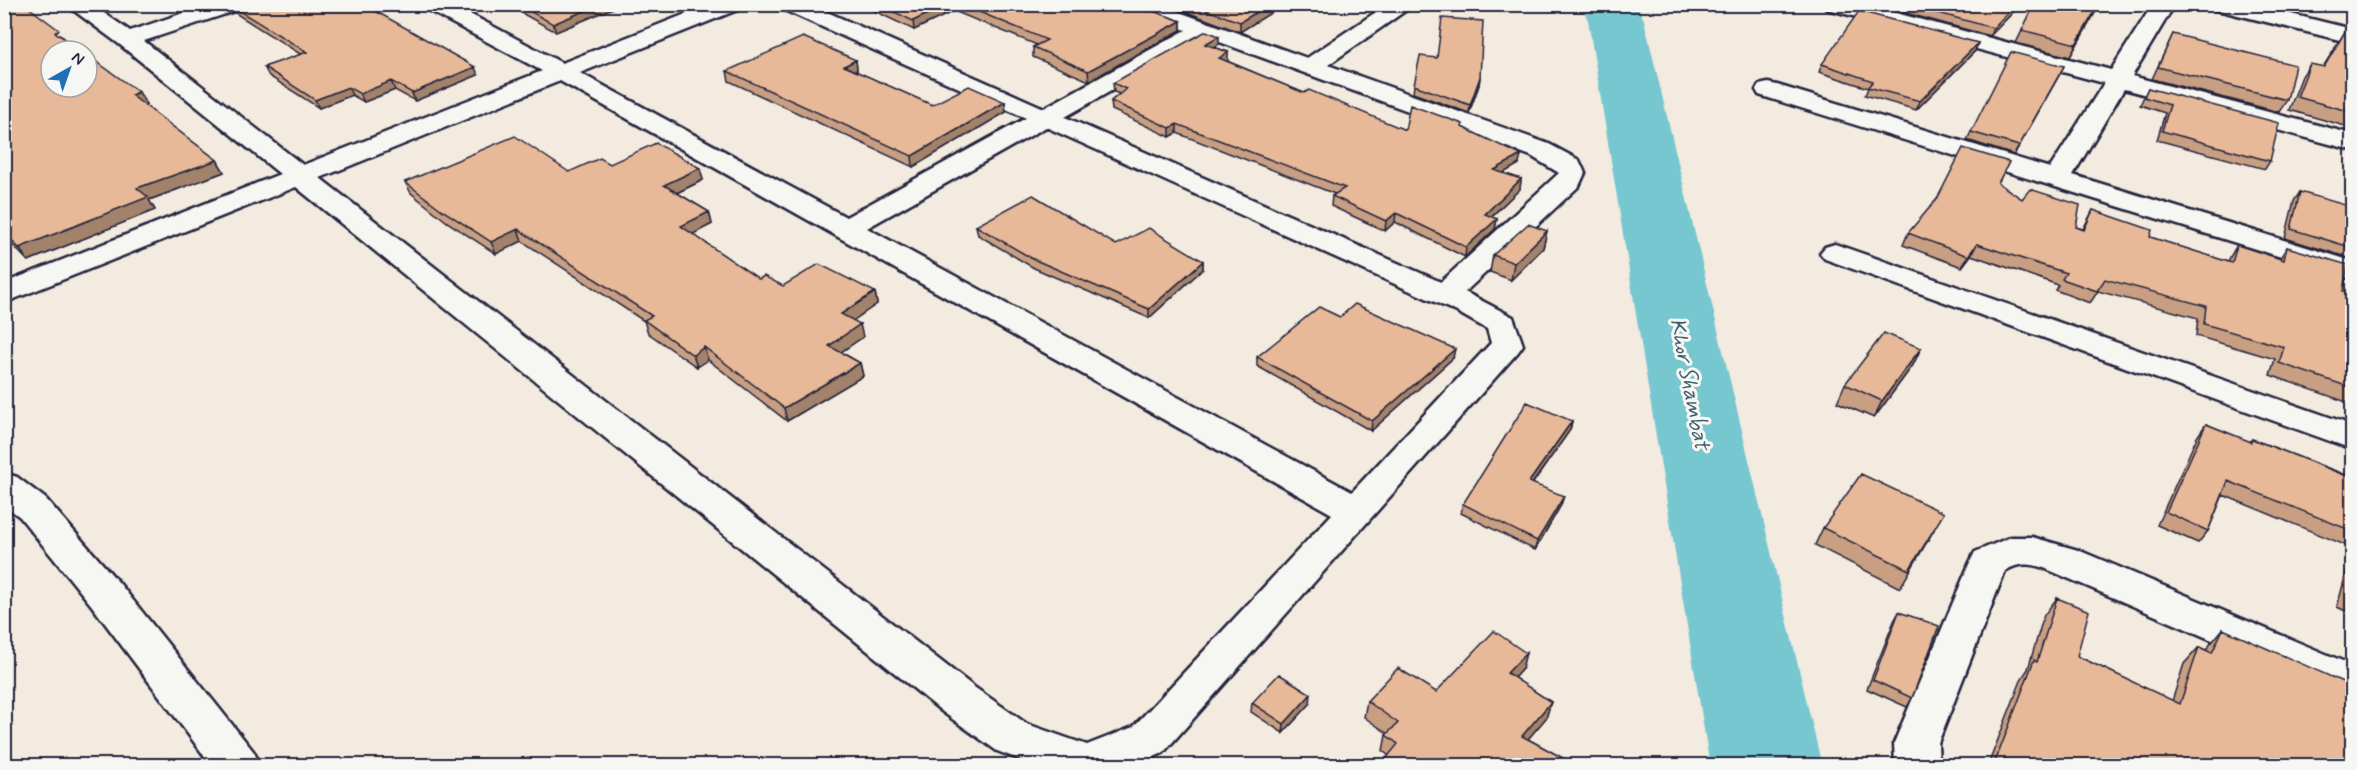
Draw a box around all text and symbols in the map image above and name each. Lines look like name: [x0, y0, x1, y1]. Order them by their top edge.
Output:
north arrow: [39, 39, 99, 99]
text: N: [67, 47, 89, 70]
water label: Khor Shambat: [1663, 316, 1716, 455]

